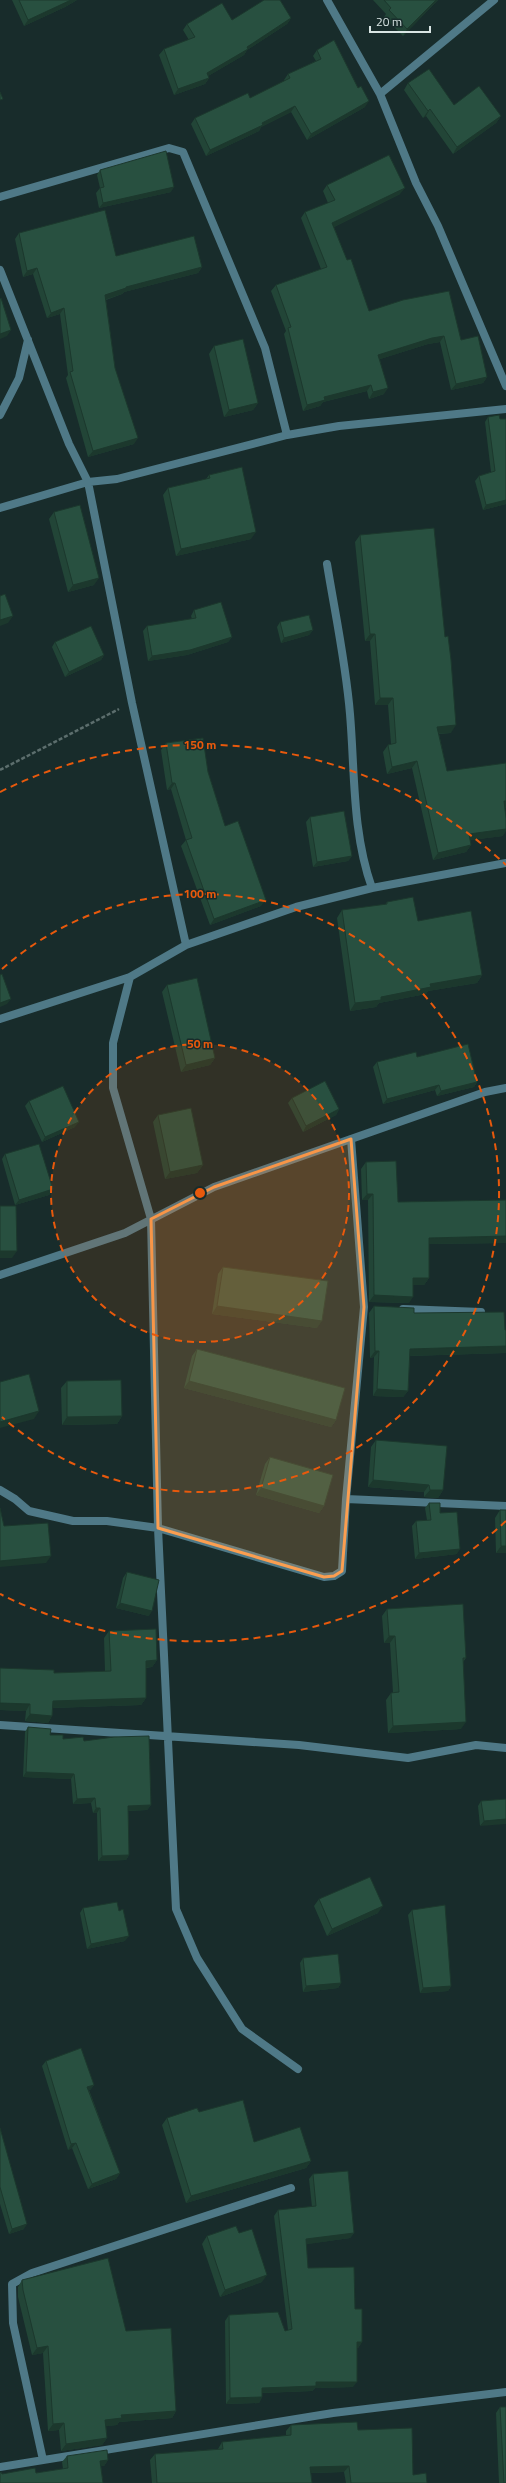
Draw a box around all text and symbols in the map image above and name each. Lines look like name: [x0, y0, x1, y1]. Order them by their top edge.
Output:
scale bar: [370, 8, 430, 34]
text: 20 m: [376, 12, 402, 31]
text: 150 m: [184, 735, 216, 754]
text: 100 m: [184, 884, 216, 903]
text: 50 m: [187, 1034, 213, 1053]
centre of rings: [193, 1186, 207, 1200]

